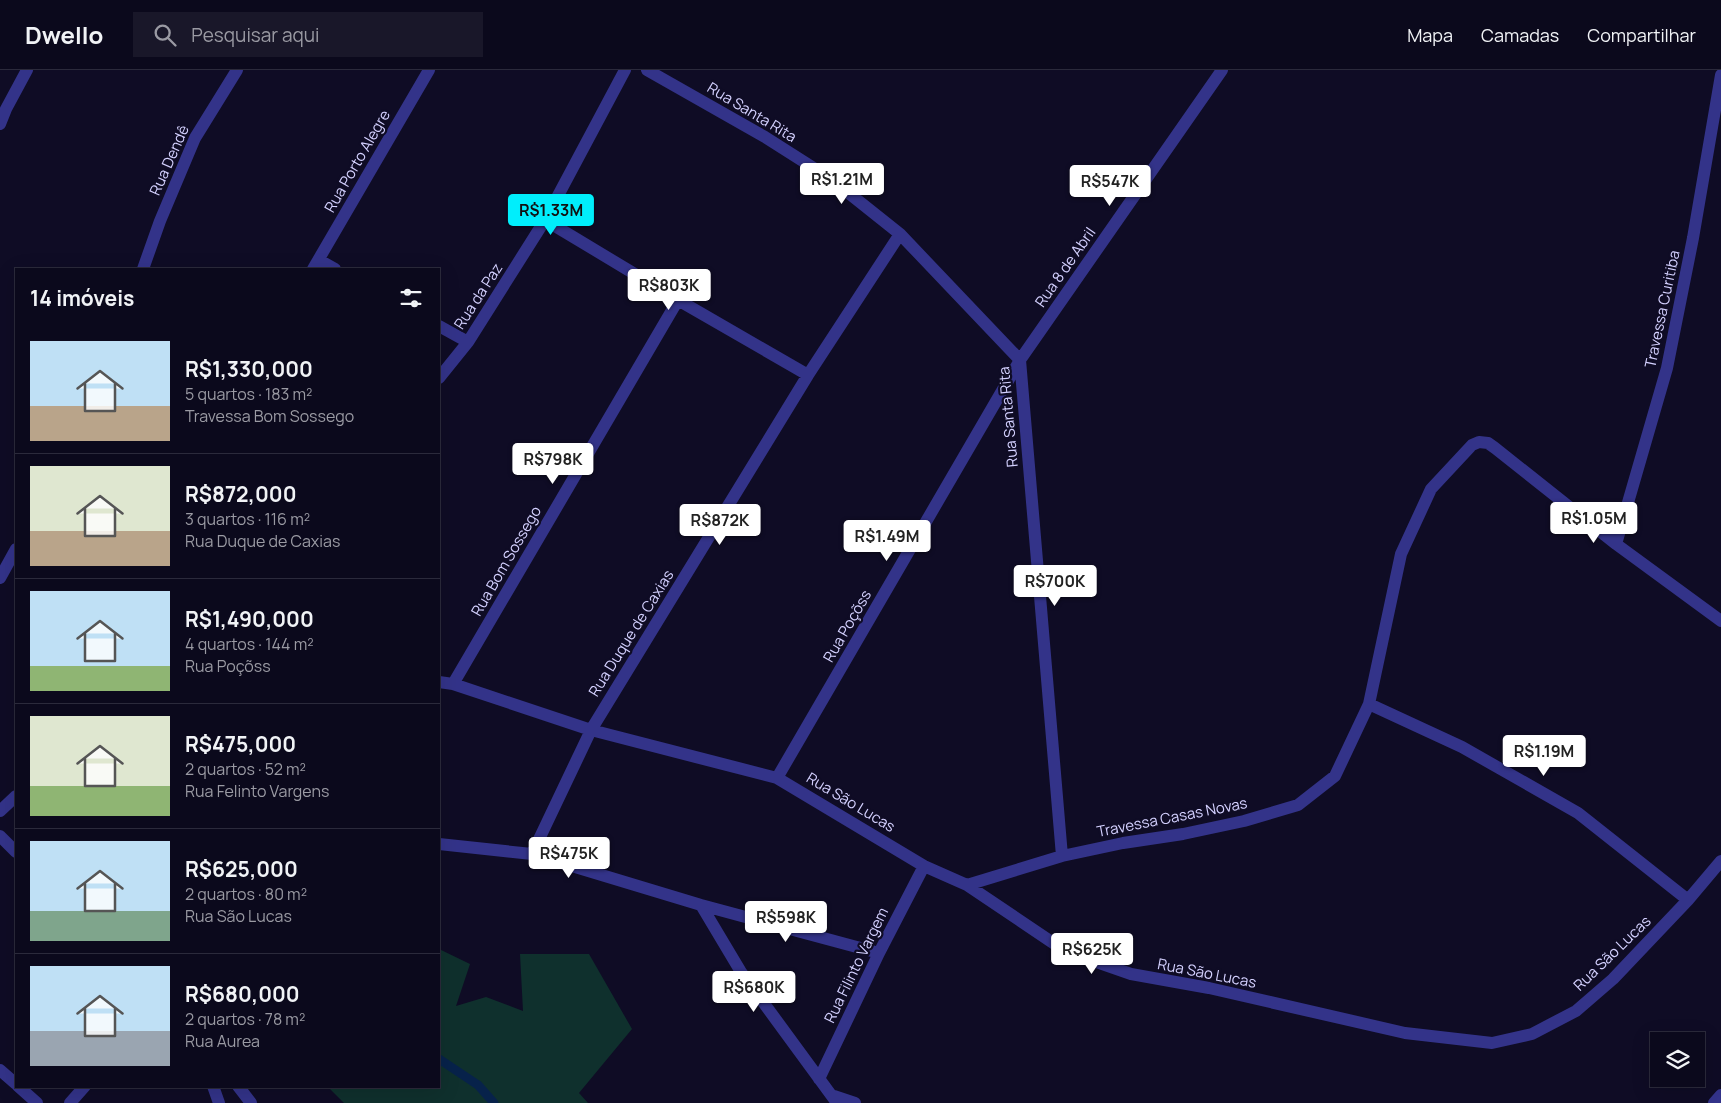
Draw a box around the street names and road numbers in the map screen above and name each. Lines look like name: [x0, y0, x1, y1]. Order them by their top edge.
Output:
street label: Rua Santa Rita: [703, 77, 801, 147]
street label: Rua Porto Alegre: [319, 106, 395, 216]
street label: Rua Dendê: [144, 121, 194, 198]
street label: Rua 8 de Abril: [1030, 223, 1100, 311]
street label: Travessa Curitiba: [1639, 248, 1685, 370]
street label: Rua da Paz: [449, 259, 507, 333]
street label: Rua Santa Rita: [993, 366, 1023, 468]
street label: Rua Bom Sossego: [466, 502, 546, 620]
street label: Rua Duque de Caxias: [584, 566, 679, 700]
street label: Rua Poçõss: [818, 586, 876, 666]
street label: Rua São Lucas: [803, 767, 899, 837]
street label: Travessa Casas Novas: [1095, 792, 1249, 842]
street label: Rua Filinto Vargem: [819, 904, 893, 1026]
street label: Rua São Lucas: [1569, 911, 1655, 995]
street label: Rua São Lucas: [1156, 953, 1258, 993]

